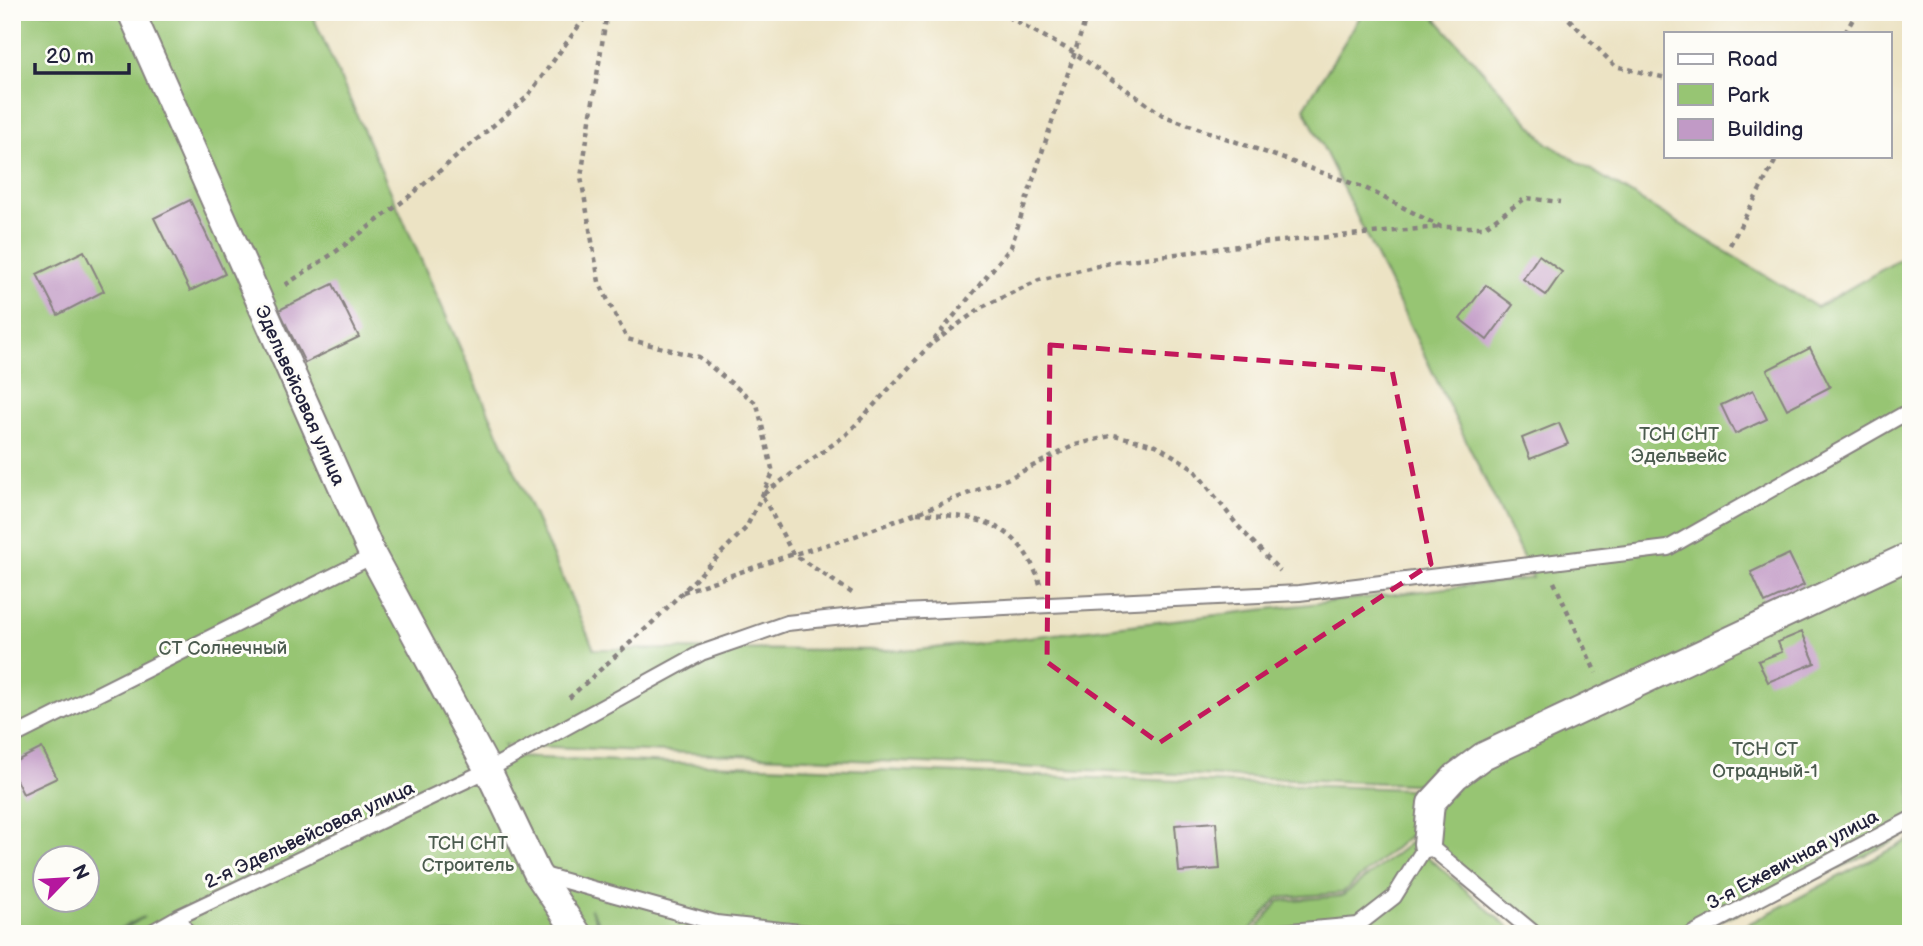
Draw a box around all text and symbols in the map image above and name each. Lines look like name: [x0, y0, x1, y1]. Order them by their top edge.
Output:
scale bar: [35, 32, 130, 76]
legend: [1664, 32, 1892, 158]
text: 20 m: [46, 44, 94, 69]
text: Road: [1727, 47, 1778, 72]
text: Park: [1727, 83, 1770, 108]
text: Building: [1727, 117, 1803, 142]
street label: Эдельвейсовая улица: [249, 302, 350, 489]
park label: ТСН СНТ Эдельвейс: [1631, 423, 1728, 468]
park label: СТ Солнечный: [159, 637, 287, 660]
park label: ТСН СТ Отрадный-1: [1712, 738, 1818, 783]
street label: 2-я Эдельвейсовая улица: [201, 777, 418, 894]
street label: 3-я Ежевичная улица: [1703, 805, 1882, 915]
park label: ТСН СНТ Строитель: [422, 832, 515, 877]
north arrow: [32, 844, 102, 914]
text: N: [67, 861, 93, 884]

